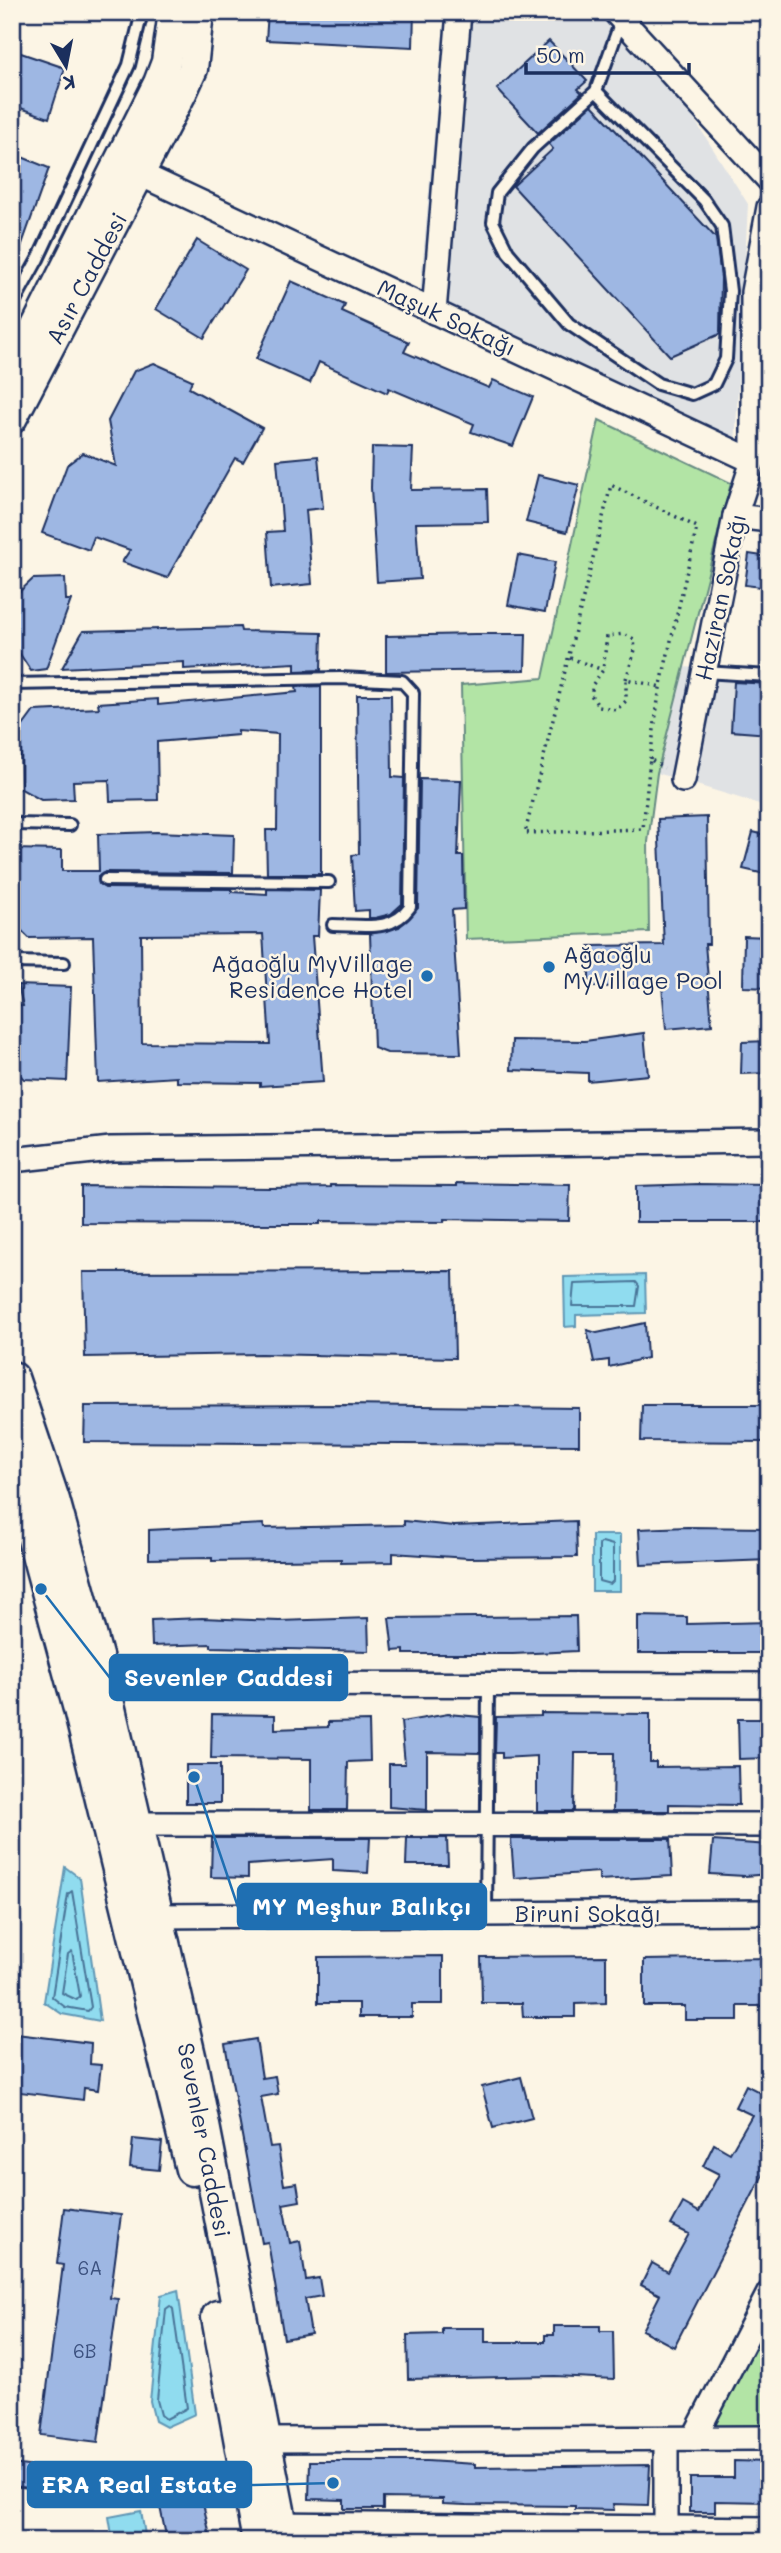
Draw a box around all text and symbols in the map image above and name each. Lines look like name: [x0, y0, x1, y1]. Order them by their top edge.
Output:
north arrow: [32, 32, 102, 102]
scale bar: [526, 32, 688, 76]
text: 50 m: [536, 41, 585, 68]
text: K: [61, 70, 77, 97]
street label: Asır Caddesi: [39, 207, 133, 349]
street label: Maşuk Sokağı: [373, 272, 521, 362]
street label: Haziran Sokağı: [688, 511, 752, 683]
place label: Ağaoğlu MyVillage Pool: [563, 939, 723, 995]
place label: Ağaoğlu MyVillage Residence Hotel: [211, 948, 413, 1004]
marker: Ağaoğlu MyVillage Pool: [541, 959, 557, 975]
marker: Ağaoğlu MyVillage Residence Hotel: [419, 968, 435, 984]
callout: Sevenler Caddesi: [110, 1655, 347, 1700]
text: Sevenler Caddesi: [124, 1661, 334, 1692]
callout: MY Meşhur Balıkçı: [238, 1884, 486, 1929]
text: MY Meşhur Balıkçı: [252, 1890, 472, 1922]
street label: Biruni Sokağı: [515, 1898, 661, 1928]
street label: Sevenler Caddesi: [171, 2040, 239, 2240]
house number: 6A: [78, 2255, 102, 2280]
house number: 6B: [73, 2338, 97, 2363]
callout: ERA Real Estate: [28, 2462, 251, 2507]
text: ERA Real Estate: [41, 2468, 237, 2499]

